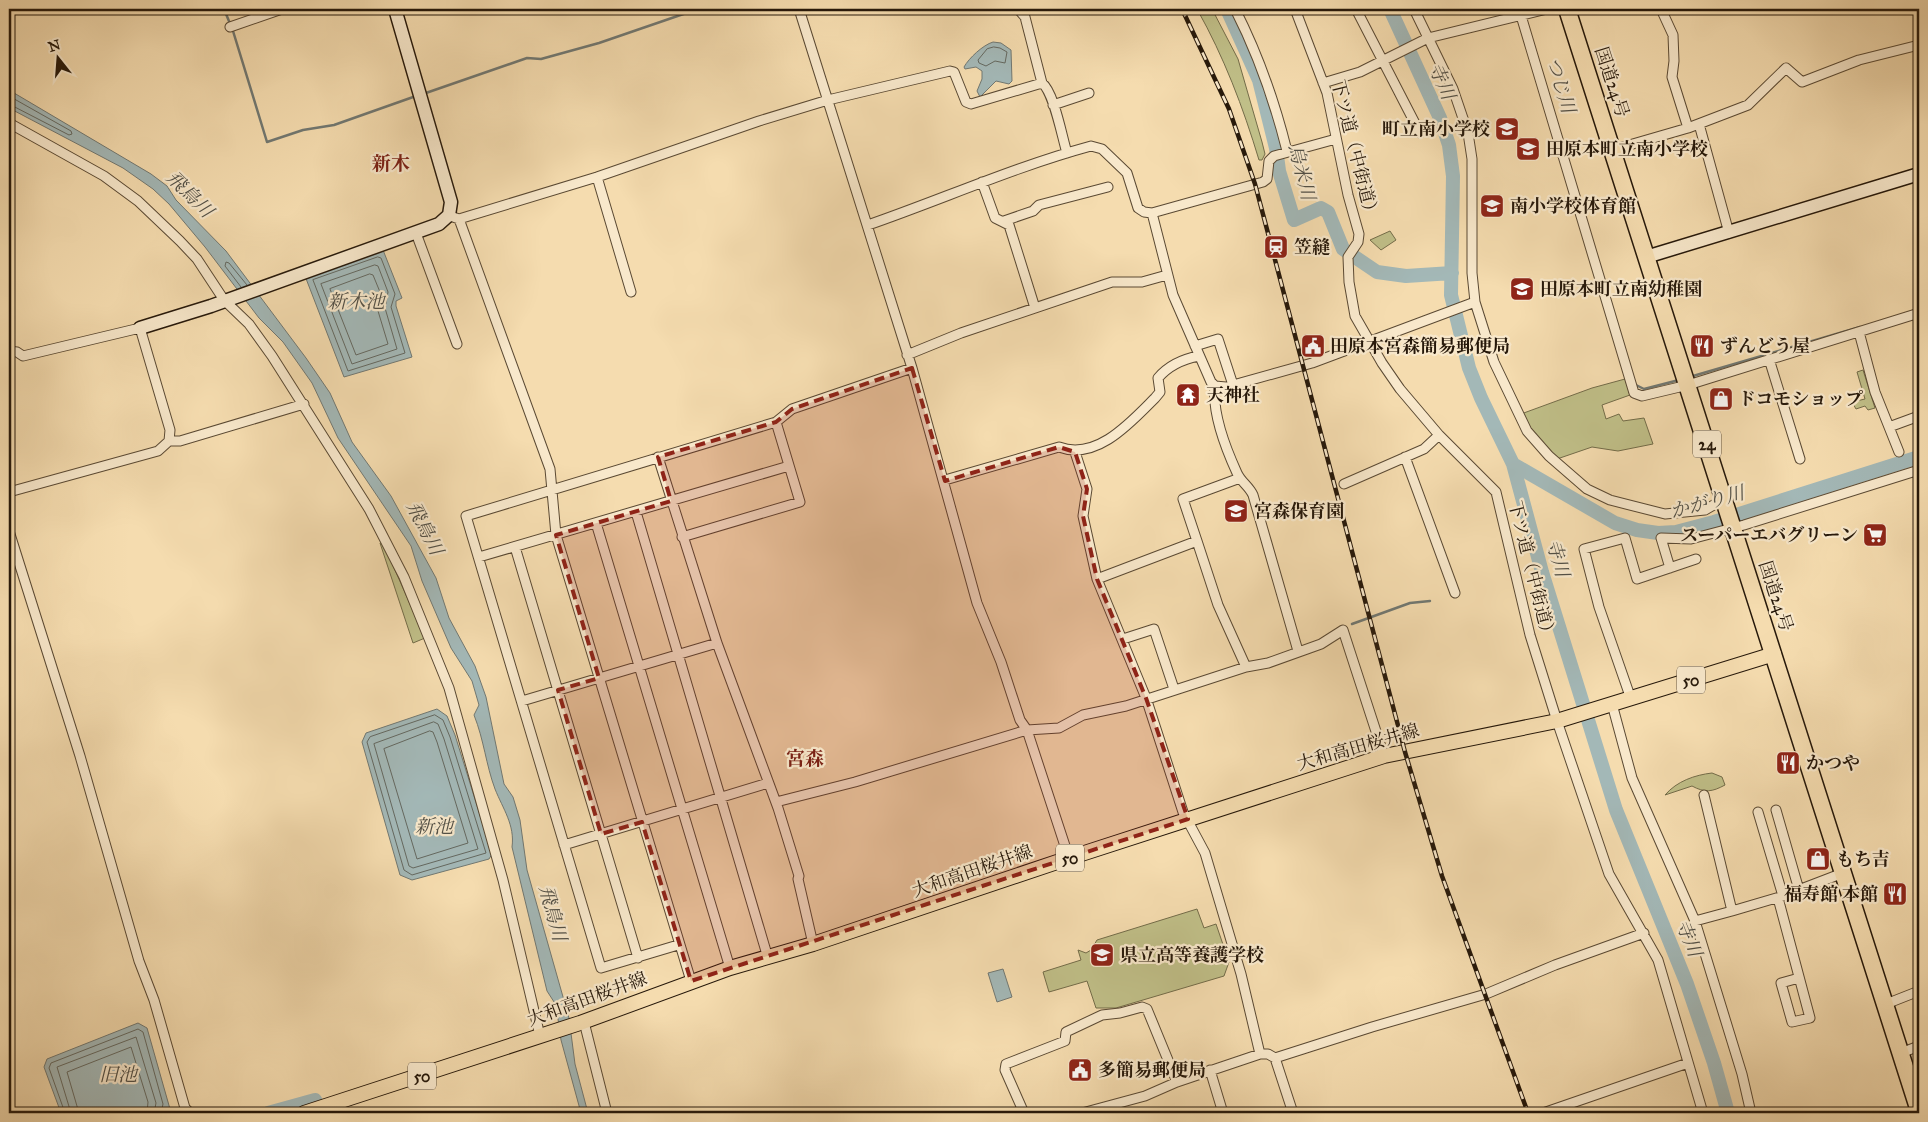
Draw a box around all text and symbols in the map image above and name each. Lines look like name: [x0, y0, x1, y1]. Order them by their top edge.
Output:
north arrow: [32, 32, 82, 82]
text: N: [46, 36, 63, 56]
street label: 国道24号: [1590, 44, 1634, 120]
water label: つじ川: [1542, 54, 1581, 118]
water label: 寺川: [1424, 59, 1461, 105]
street label: 下ツ道（中街道）: [1327, 77, 1383, 223]
school or university icon: 町立南小学校: [1494, 116, 1520, 142]
place label: 町立南小学校: [1382, 118, 1490, 140]
school or university icon: 田原本町立南小学校: [1515, 136, 1541, 162]
place label: 田原本町立南小学校: [1546, 138, 1708, 160]
water label: 烏米川: [1284, 142, 1321, 204]
district label: 新木: [372, 152, 410, 175]
water label: 飛鳥川: [162, 166, 220, 224]
school or university icon: 南小学校体育館: [1479, 193, 1505, 219]
place label: 南小学校体育館: [1510, 195, 1636, 217]
station icon: 笠縫: [1263, 234, 1289, 260]
place label: 笠縫: [1294, 236, 1330, 258]
school or university icon: 田原本町立南幼稚園: [1509, 276, 1535, 302]
place label: 田原本町立南幼稚園: [1540, 278, 1702, 300]
water label: 新木池: [327, 290, 386, 313]
public building icon: 田原本宮森簡易郵便局: [1300, 333, 1326, 359]
restaurant icon: ずんどう屋: [1689, 333, 1715, 359]
place label: 田原本宮森簡易郵便局: [1330, 335, 1510, 357]
place label: ずんどう屋: [1720, 335, 1810, 357]
temple icon: 天神社: [1175, 382, 1201, 408]
place label: 天神社: [1206, 384, 1260, 406]
shop icon: ドコモショップ: [1708, 386, 1734, 412]
place label: ドコモショップ: [1738, 388, 1863, 410]
road number: 24: [1693, 430, 1721, 458]
water label: かがり川: [1667, 481, 1749, 523]
water label: 飛鳥川: [402, 497, 449, 560]
school or university icon: 宮森保育園: [1223, 498, 1249, 524]
street label: 下ツ道（中街道）: [1504, 498, 1560, 644]
place label: 宮森保育園: [1254, 500, 1344, 522]
supermarket icon: スーパーエバグリーン: [1862, 522, 1888, 548]
place label: スーパーエバグリーン: [1680, 524, 1858, 546]
water label: 寺川: [1542, 537, 1575, 581]
street label: 国道24号: [1754, 558, 1798, 634]
road number: 50: [1677, 666, 1705, 694]
street label: 大和高田桜井線: [1294, 719, 1422, 775]
district label: 宮森: [786, 747, 824, 770]
restaurant icon: かつや: [1775, 750, 1801, 776]
place label: かつや: [1806, 752, 1860, 774]
water label: 新池: [415, 815, 455, 838]
street label: 大和高田桜井線: [909, 840, 1035, 902]
road number: 50: [1056, 844, 1084, 871]
shop icon: もち吉: [1805, 846, 1831, 872]
place label: もち吉: [1836, 848, 1890, 870]
restaurant icon: 福寿館 本館: [1882, 881, 1908, 907]
water label: 飛鳥川: [535, 882, 572, 945]
place label: 福寿館 本館: [1784, 883, 1878, 905]
water label: 寺川: [1671, 916, 1708, 962]
school or university icon: 県立高等養護学校: [1089, 942, 1115, 968]
place label: 県立高等養護学校: [1120, 944, 1264, 966]
street label: 大和高田桜井線: [524, 967, 650, 1031]
public building icon: 多簡易郵便局: [1067, 1057, 1093, 1083]
place label: 多簡易郵便局: [1098, 1059, 1206, 1081]
road number: 50: [408, 1062, 436, 1090]
water label: 旧池: [99, 1063, 139, 1086]

